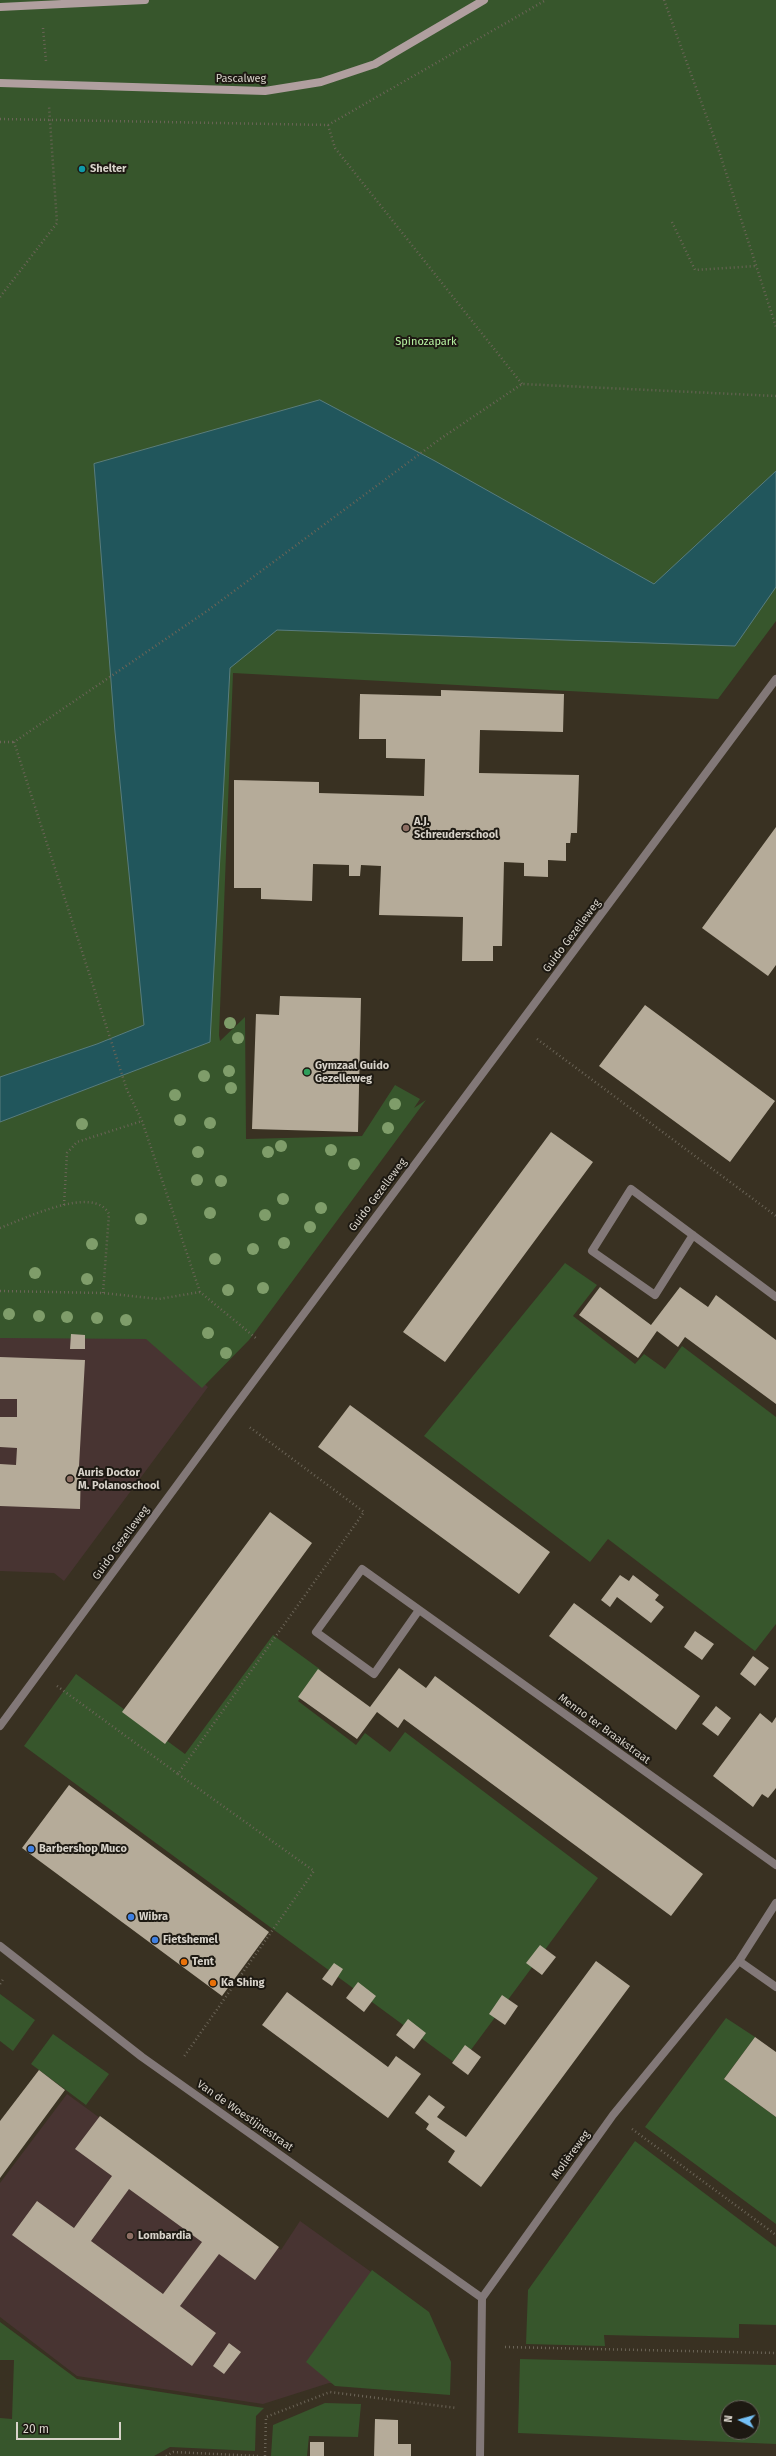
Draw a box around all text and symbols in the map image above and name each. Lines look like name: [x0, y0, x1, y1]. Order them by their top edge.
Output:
street label: Pascalweg: [216, 72, 266, 86]
place label: Shelter: [90, 162, 127, 176]
marker: Shelter: [77, 164, 87, 174]
park label: Spinozapark: [395, 335, 457, 349]
place label: A.J. Schreuderschool: [414, 815, 498, 841]
marker: A.J. Schreuderschool: [401, 823, 411, 833]
street label: Guido Gezelleweg: [540, 897, 604, 975]
place label: Gymzaal Guido Gezelleweg: [315, 1059, 389, 1085]
marker: Gymzaal Guido Gezelleweg: [302, 1067, 312, 1077]
street label: Guido Gezelleweg: [346, 1156, 410, 1234]
place label: Auris Doctor M. Polanoschool: [78, 1466, 160, 1492]
marker: Auris Doctor M. Polanoschool: [65, 1474, 75, 1484]
street label: Guido Gezelleweg: [90, 1504, 152, 1582]
street label: Menno ter Braakstraat: [555, 1691, 653, 1767]
place label: Barbershop Muco: [39, 1842, 127, 1856]
marker: Barbershop Muco: [26, 1844, 36, 1854]
place label: Wibra: [139, 1910, 168, 1924]
marker: Wibra: [126, 1912, 136, 1922]
place label: Fietshemel: [163, 1933, 218, 1947]
marker: Fietshemel: [150, 1935, 160, 1945]
place label: Tent: [192, 1955, 214, 1969]
marker: Tent: [179, 1957, 189, 1967]
place label: Ka Shing: [221, 1976, 265, 1990]
marker: Ka Shing: [208, 1978, 218, 1988]
street label: Van de Woestijnestraat: [194, 2078, 296, 2154]
street label: Molièreweg: [549, 2128, 593, 2182]
place label: Lombardia: [138, 2229, 191, 2243]
marker: Lombardia: [125, 2231, 135, 2241]
north arrow: [720, 2400, 760, 2440]
scale bar: [18, 2414, 123, 2440]
text: N: [722, 2414, 735, 2423]
text: 20 m: [23, 2422, 49, 2436]

